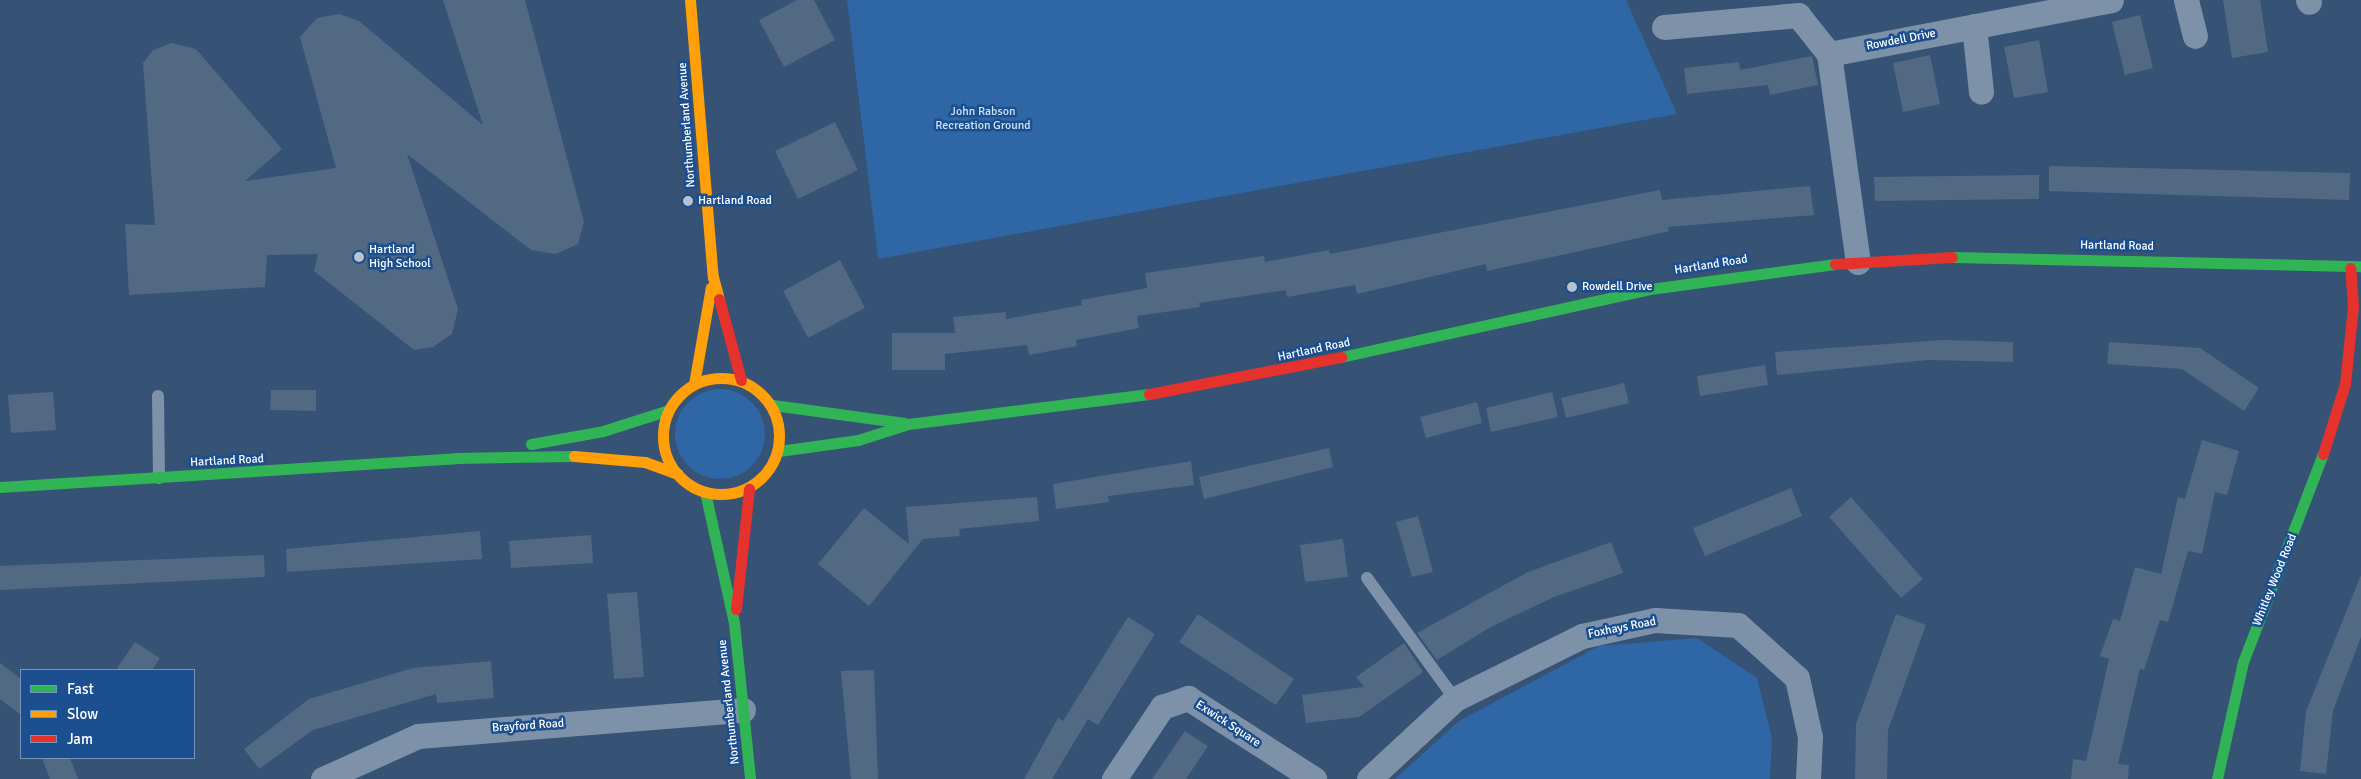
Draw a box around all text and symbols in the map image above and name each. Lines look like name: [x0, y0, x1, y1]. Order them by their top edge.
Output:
street label: Rowdell Drive: [1865, 26, 1937, 54]
street label: Northumberland Avenue: [675, 62, 699, 188]
park label: John Rabson Recreation Ground: [935, 105, 1031, 133]
place label: Hartland Road: [698, 194, 772, 208]
marker: Hartland Road: [682, 195, 694, 207]
street label: Hartland Road: [2080, 238, 2154, 254]
place label: Hartland High School: [369, 243, 431, 271]
marker: Hartland High School: [353, 251, 365, 263]
street label: Hartland Road: [1673, 252, 1749, 278]
place label: Rowdell Drive: [1582, 280, 1653, 294]
marker: Rowdell Drive: [1566, 281, 1578, 293]
street label: Hartland Road: [1276, 335, 1352, 365]
street label: Hartland Road: [190, 452, 264, 470]
street label: Whitley Wood Road: [2250, 532, 2300, 628]
street label: Foxhays Road: [1587, 614, 1657, 642]
street label: Northumberland Avenue: [715, 639, 743, 765]
legend: [20, 669, 195, 759]
text: Fast: [67, 680, 94, 698]
street label: Exwick Square: [1193, 698, 1263, 750]
text: Slow: [67, 705, 98, 723]
street label: Brayford Road: [491, 716, 565, 736]
text: Jam: [67, 730, 93, 748]

